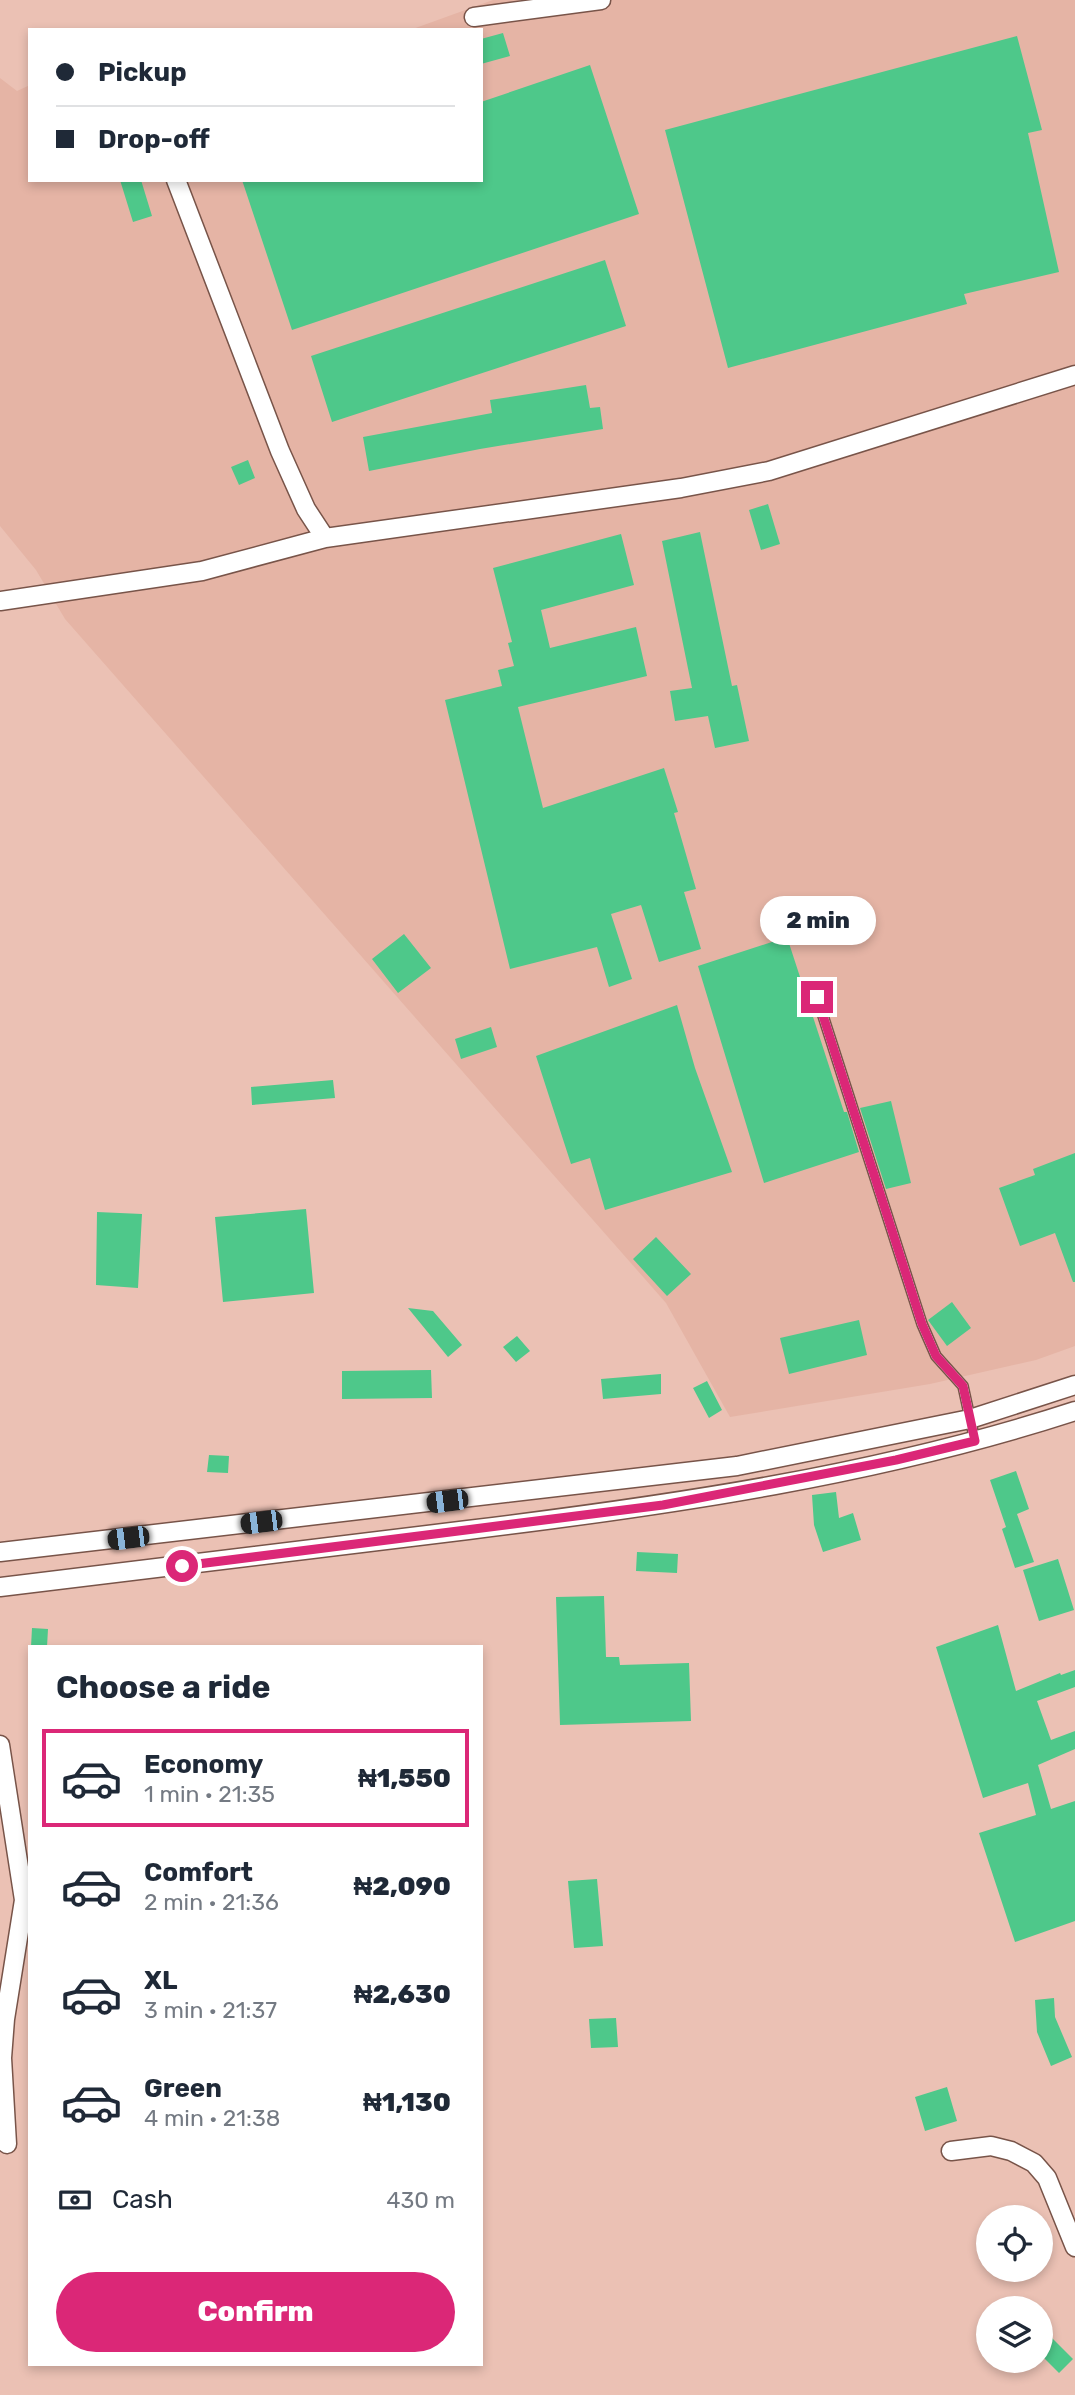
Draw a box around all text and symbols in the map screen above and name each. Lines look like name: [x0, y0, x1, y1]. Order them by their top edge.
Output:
text: Pickup: [98, 57, 187, 88]
text: Drop-off: [98, 124, 210, 155]
callout: 2 min: [759, 895, 875, 944]
text: 2 min: [786, 906, 850, 934]
route end: [801, 981, 833, 1013]
car: [425, 1488, 470, 1514]
car: [239, 1509, 284, 1535]
car: [106, 1525, 151, 1551]
route start: [166, 1550, 198, 1582]
text: Choose a ride: [56, 1668, 270, 1706]
icon: car: [60, 1747, 123, 1810]
text: Economy: [144, 1749, 263, 1780]
text: ₦1,550: [358, 1763, 451, 1794]
text: 1 min · 21:35: [144, 1780, 275, 1808]
icon: car: [60, 1855, 123, 1918]
text: Comfort: [144, 1857, 253, 1888]
text: ₦2,090: [354, 1871, 451, 1902]
text: 2 min · 21:36: [144, 1888, 279, 1916]
icon: car: [60, 1963, 123, 2026]
text: XL: [144, 1965, 177, 1996]
text: ₦2,630: [354, 1979, 451, 2010]
text: 3 min · 21:37: [144, 1996, 277, 2024]
icon: car: [60, 2071, 123, 2134]
text: Green: [144, 2073, 222, 2104]
text: ₦1,130: [363, 2087, 451, 2118]
text: 4 min · 21:38: [144, 2104, 280, 2132]
icon: cash: [56, 2181, 94, 2219]
text: Cash: [112, 2184, 173, 2215]
text: 430 m: [386, 2186, 455, 2214]
map controls: [976, 2205, 1053, 2373]
button: locate: [976, 2205, 1053, 2282]
button: Confirm: [56, 2272, 455, 2352]
button: layers: [976, 2296, 1053, 2373]

